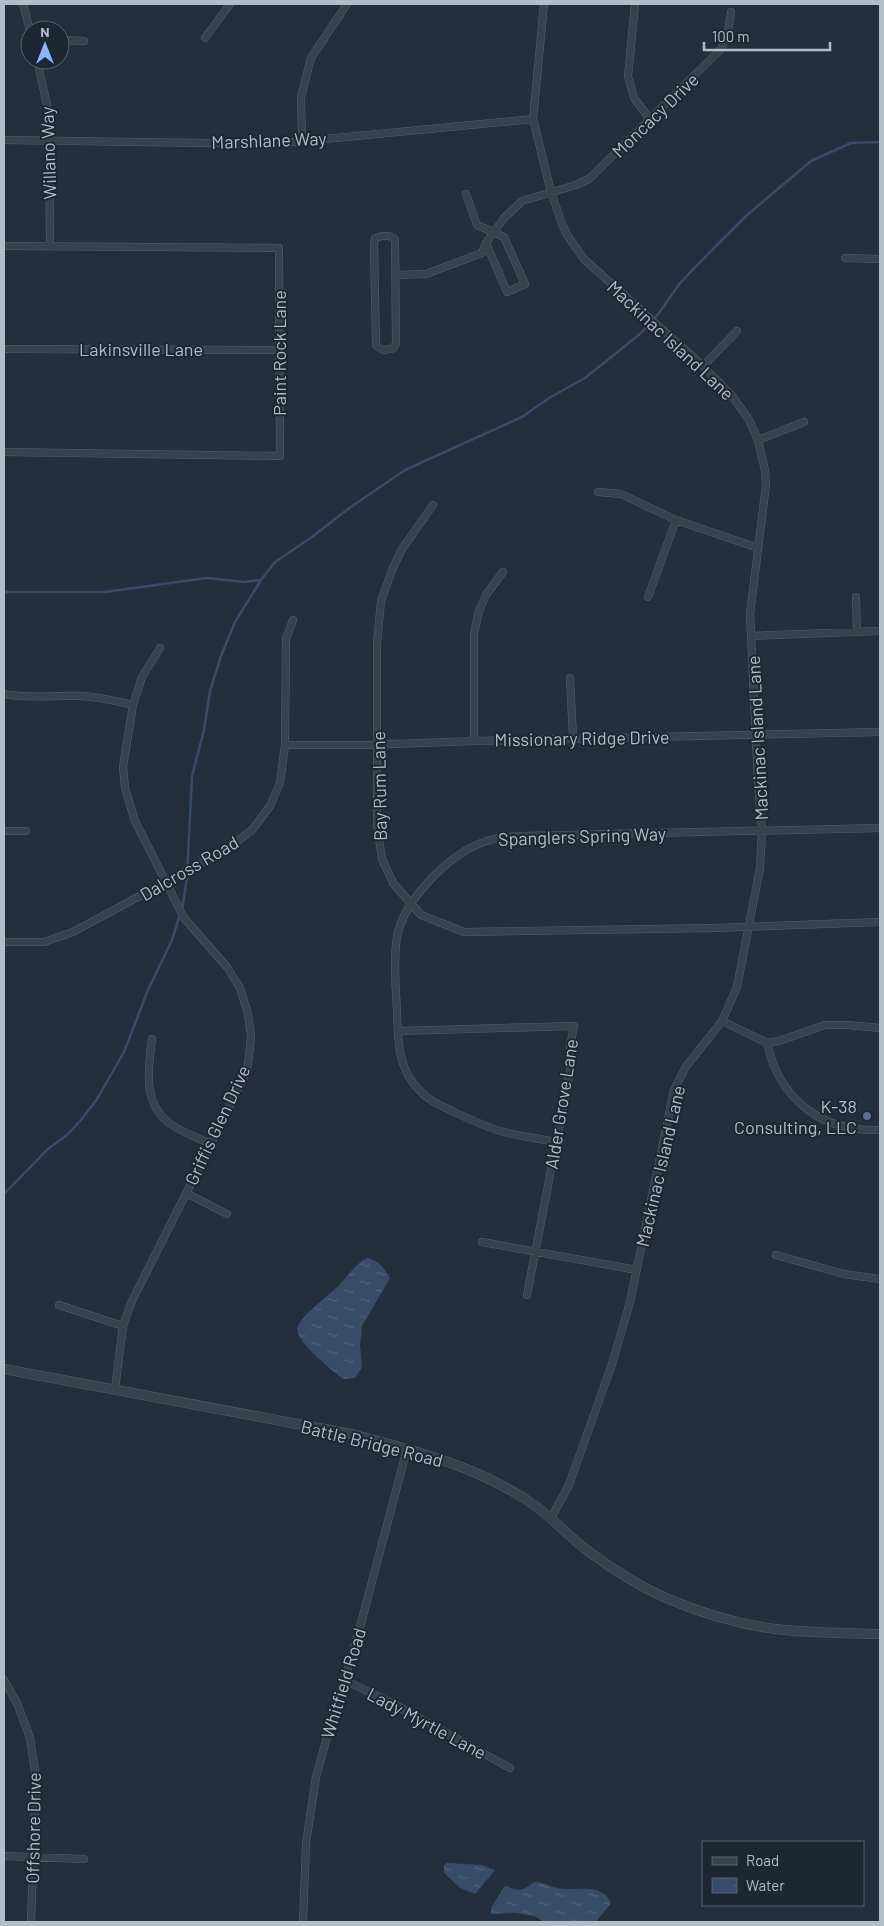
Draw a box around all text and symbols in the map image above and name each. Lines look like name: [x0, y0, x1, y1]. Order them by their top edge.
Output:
north arrow: [20, 20, 70, 70]
scale bar: [704, 20, 830, 52]
text: N: [40, 23, 50, 40]
text: 100 m: [712, 27, 750, 45]
street label: Moncacy Drive: [607, 68, 703, 162]
street label: Willano Way: [35, 106, 61, 200]
street label: Marshlane Way: [211, 127, 327, 153]
street label: Mackinac Island Lane: [603, 276, 739, 404]
street label: Paint Rock Lane: [268, 290, 290, 416]
street label: Lakinsville Lane: [79, 338, 203, 360]
street label: Mackinac Island Lane: [742, 655, 772, 821]
street label: Missionary Ridge Drive: [494, 725, 670, 751]
street label: Bay Rum Lane: [367, 731, 391, 841]
street label: Spanglers Spring Way: [498, 822, 666, 850]
street label: Dalcross Road: [136, 831, 242, 905]
street label: Alder Grove Lane: [540, 1037, 582, 1171]
street label: Griffis Glen Drive: [180, 1062, 254, 1188]
street label: Mackinac Island Lane: [631, 1083, 689, 1249]
place label: K-38 Consulting, LLC: [734, 1095, 857, 1138]
marker: K-38 Consulting, LLC: [861, 1110, 873, 1122]
street label: Battle Bridge Road: [299, 1415, 445, 1471]
street label: Whitfield Road: [316, 1625, 370, 1741]
street label: Lady Myrtle Lane: [364, 1682, 490, 1764]
street label: Offshore Drive: [21, 1772, 45, 1884]
legend: [702, 1841, 864, 1906]
text: Road: [746, 1851, 779, 1869]
text: Water: [746, 1876, 785, 1894]

